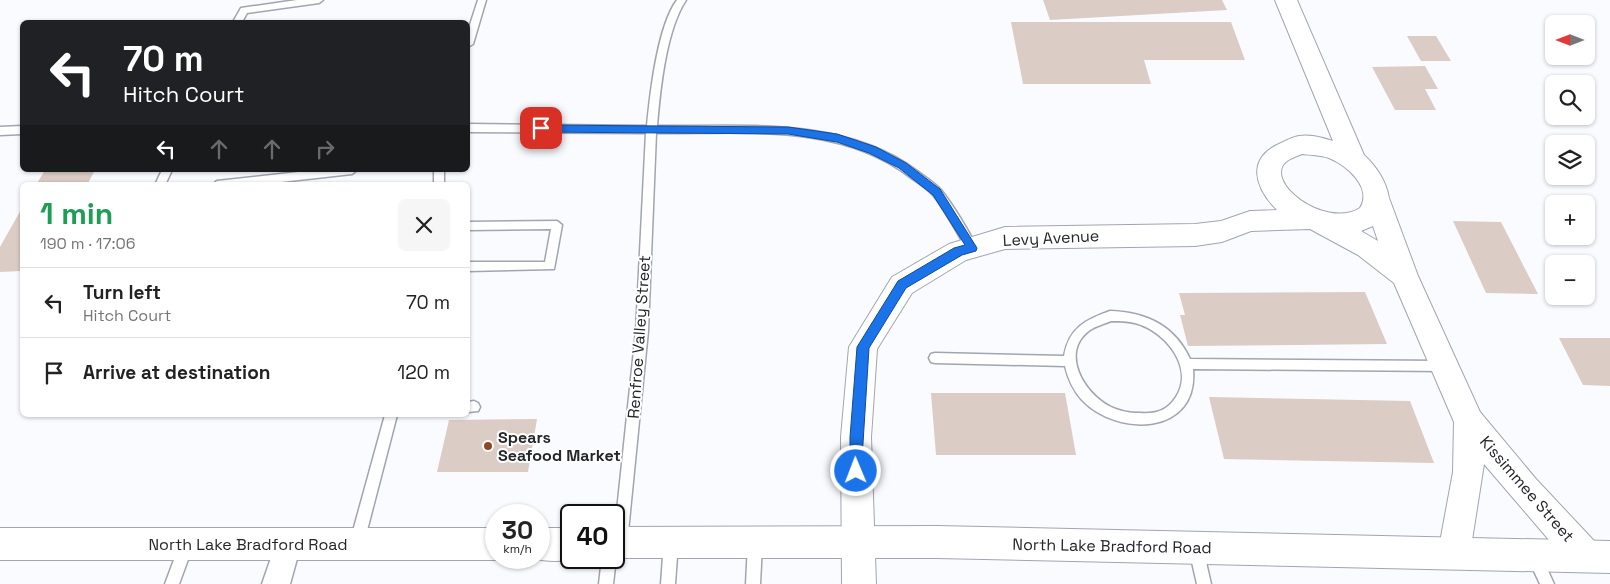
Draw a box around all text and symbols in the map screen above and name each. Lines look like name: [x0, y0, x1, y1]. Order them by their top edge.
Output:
north arrow: [1545, 15, 1595, 65]
map controls: [1545, 15, 1595, 305]
text: 70 m: [123, 37, 204, 81]
icon: left: [40, 40, 105, 105]
button: search: [1545, 75, 1595, 125]
text: Hitch Court: [123, 80, 244, 108]
pin: [520, 107, 562, 149]
icon: arrive: [527, 114, 555, 142]
icon: left: [152, 135, 180, 163]
icon: ahead: [205, 135, 233, 163]
icon: ahead: [258, 135, 286, 163]
icon: right: [311, 135, 339, 163]
button: layers: [1545, 135, 1595, 185]
text: 1 min: [40, 194, 113, 233]
button: +: [1545, 195, 1595, 245]
button: close: [398, 199, 450, 251]
street label: Levy Avenue: [1002, 225, 1100, 251]
text: 190 m · 17:06: [40, 233, 136, 254]
street label: Renfroe Valley Street: [623, 255, 655, 419]
button: −: [1545, 255, 1595, 305]
text: Turn left: [83, 280, 161, 305]
icon: left: [40, 289, 68, 317]
text: 70 m: [406, 290, 450, 315]
text: Hitch Court: [83, 305, 171, 326]
icon: arrive: [40, 359, 68, 387]
text: Arrive at destination: [83, 360, 271, 385]
text: 120 m: [397, 360, 450, 385]
place label: Spears Seafood Market: [498, 427, 621, 466]
street label: Kissimmee Street: [1475, 432, 1579, 546]
marker: Spears Seafood Market: [482, 440, 494, 452]
position arrow: [829, 444, 881, 496]
speed limit sign: 40: [560, 504, 625, 569]
text: 30: [502, 514, 533, 546]
street label: North Lake Bradford Road: [148, 534, 348, 555]
street label: North Lake Bradford Road: [1012, 534, 1212, 558]
text: km/h: [503, 541, 532, 557]

